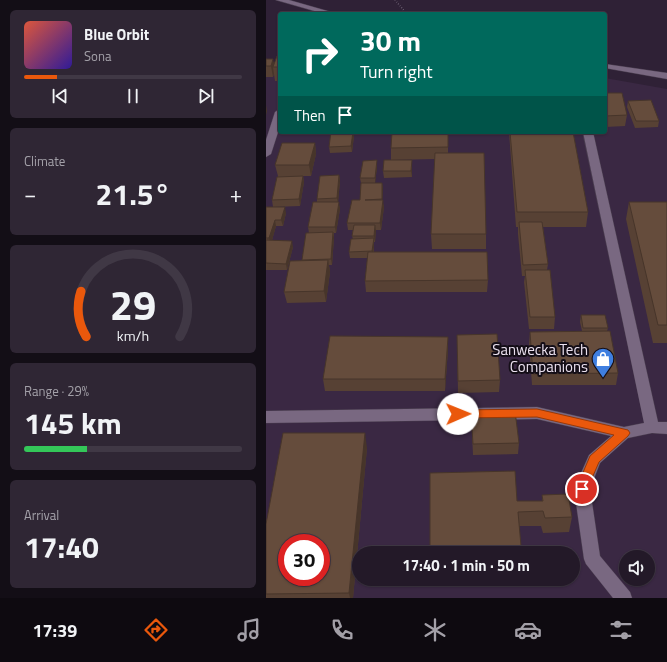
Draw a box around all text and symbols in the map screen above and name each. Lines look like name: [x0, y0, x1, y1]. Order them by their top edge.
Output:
text: 30 m: [360, 19, 421, 62]
text: Blue Orbit: [84, 23, 149, 46]
icon: right: [294, 28, 346, 80]
text: Sona: [84, 46, 111, 66]
text: Turn right: [360, 58, 433, 85]
icon: previous: [49, 85, 71, 107]
icon: pause: [122, 85, 144, 107]
icon: next: [195, 85, 217, 107]
text: Then: [294, 104, 326, 127]
icon: arrive: [334, 104, 356, 126]
text: Climate: [24, 151, 65, 171]
text: 21.5°: [96, 171, 170, 217]
text: −: [24, 177, 36, 211]
text: +: [230, 177, 242, 211]
text: 29: [110, 273, 156, 336]
text: km/h: [117, 325, 149, 347]
place label: Sanwecka Tech Companions: [492, 338, 588, 378]
shop icon: Sanwecka Tech Companions: [590, 346, 616, 379]
text: Range · 29%: [24, 381, 89, 401]
position arrow: [437, 393, 479, 435]
text: 145 km: [24, 400, 122, 446]
pin: [565, 472, 599, 506]
icon: arrive: [571, 478, 593, 500]
text: Arrival: [24, 505, 59, 525]
text: 17:40: [24, 524, 99, 570]
speed limit sign: 30: [278, 534, 330, 586]
map controls: [619, 550, 655, 586]
button: sound: [619, 550, 655, 586]
text: 17:40 · 1 min · 50 m: [402, 554, 530, 577]
icon: directions: [142, 616, 170, 644]
icon: music: [235, 616, 263, 644]
icon: phone: [328, 616, 356, 644]
icon: climate: [421, 616, 449, 644]
icon: car: [514, 616, 542, 644]
icon: filters: [607, 616, 635, 644]
text: 17:39: [32, 617, 77, 644]

